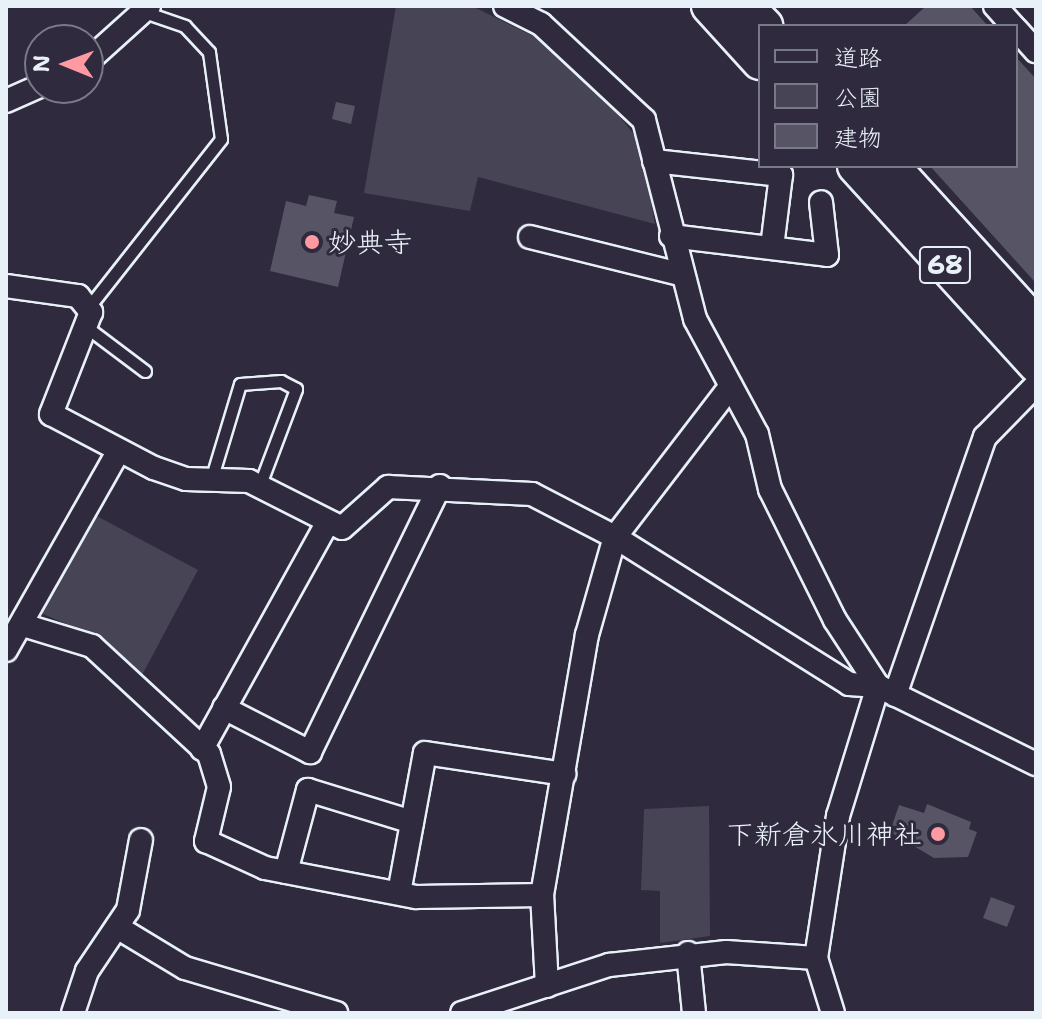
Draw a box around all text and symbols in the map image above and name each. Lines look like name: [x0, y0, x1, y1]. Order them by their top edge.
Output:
north arrow: [24, 24, 104, 104]
legend: [758, 24, 1018, 168]
text: 道路: [834, 42, 882, 74]
text: N: [27, 55, 56, 73]
text: 公園: [834, 82, 882, 114]
text: 建物: [834, 122, 882, 154]
place label: 妙典寺: [328, 225, 412, 259]
marker: 妙典寺: [303, 233, 321, 251]
road number: 68: [917, 243, 973, 287]
place label: 下新倉氷川神社: [726, 817, 922, 851]
marker: 下新倉氷川神社: [929, 825, 947, 843]

